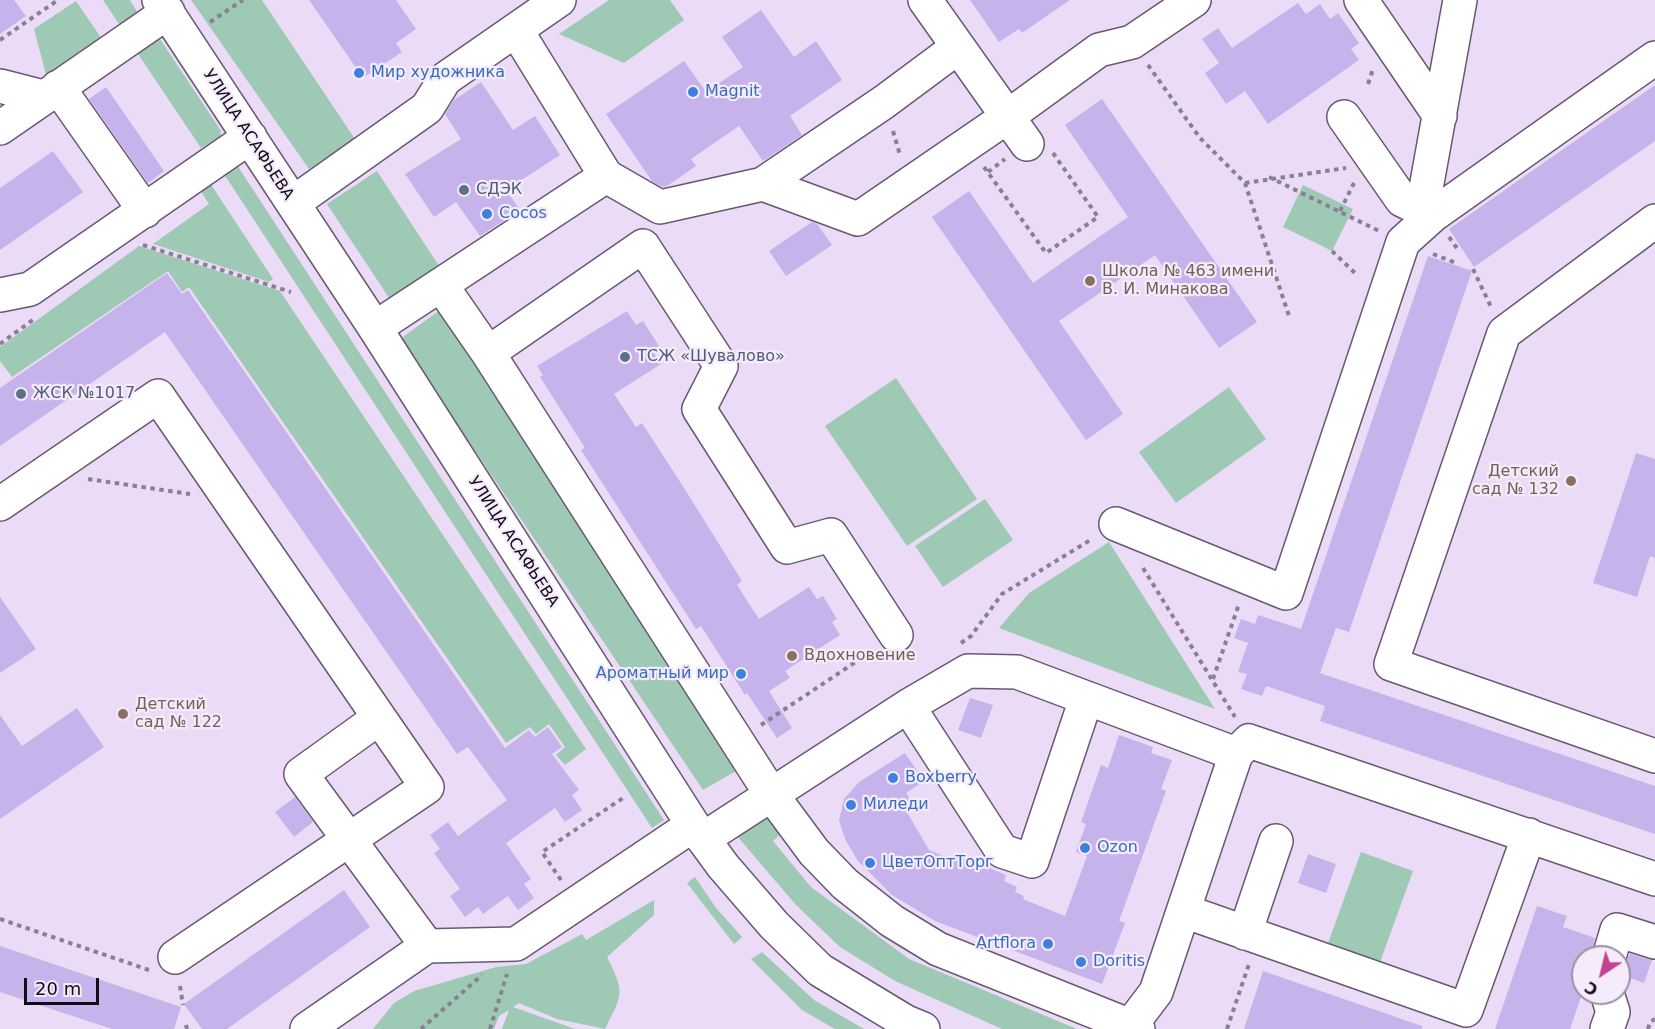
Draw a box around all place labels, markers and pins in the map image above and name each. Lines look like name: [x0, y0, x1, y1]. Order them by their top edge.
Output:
place label: Мир художника: [371, 63, 505, 83]
marker: Мир художника: [352, 66, 366, 80]
place label: Magnit: [705, 82, 760, 102]
marker: Magnit: [686, 85, 700, 99]
place label: СДЭК: [476, 180, 522, 200]
marker: СДЭК: [457, 183, 471, 197]
place label: Cocos: [499, 204, 547, 224]
marker: Cocos: [480, 207, 494, 221]
place label: Школа № 463 имени В. И. Минакова: [1102, 262, 1274, 300]
marker: Школа № 463 имени В. И. Минакова: [1083, 274, 1097, 288]
place label: ТСЖ «Шувалово»: [637, 347, 785, 367]
marker: ТСЖ «Шувалово»: [618, 350, 632, 364]
place label: ЖСК №1017: [33, 384, 135, 404]
marker: ЖСК №1017: [14, 387, 28, 401]
place label: Детский сад № 132: [1472, 462, 1559, 500]
marker: Детский сад № 132: [1564, 474, 1578, 488]
place label: Вдохновение: [804, 646, 916, 666]
marker: Вдохновение: [785, 649, 799, 663]
place label: Ароматный мир: [596, 664, 729, 684]
marker: Ароматный мир: [734, 667, 748, 681]
place label: Детский сад № 122: [135, 695, 222, 733]
marker: Детский сад № 122: [116, 707, 130, 721]
place label: Boxberry: [905, 768, 977, 788]
marker: Boxberry: [886, 771, 900, 785]
place label: Миледи: [863, 795, 929, 815]
marker: Миледи: [844, 798, 858, 812]
place label: Ozon: [1097, 838, 1138, 858]
marker: Ozon: [1078, 841, 1092, 855]
place label: ЦветОптТорг: [882, 853, 994, 873]
marker: ЦветОптТорг: [863, 856, 877, 870]
place label: Artflora: [976, 934, 1036, 954]
marker: Artflora: [1041, 937, 1055, 951]
place label: Doritis: [1093, 952, 1145, 972]
marker: Doritis: [1074, 955, 1088, 969]

